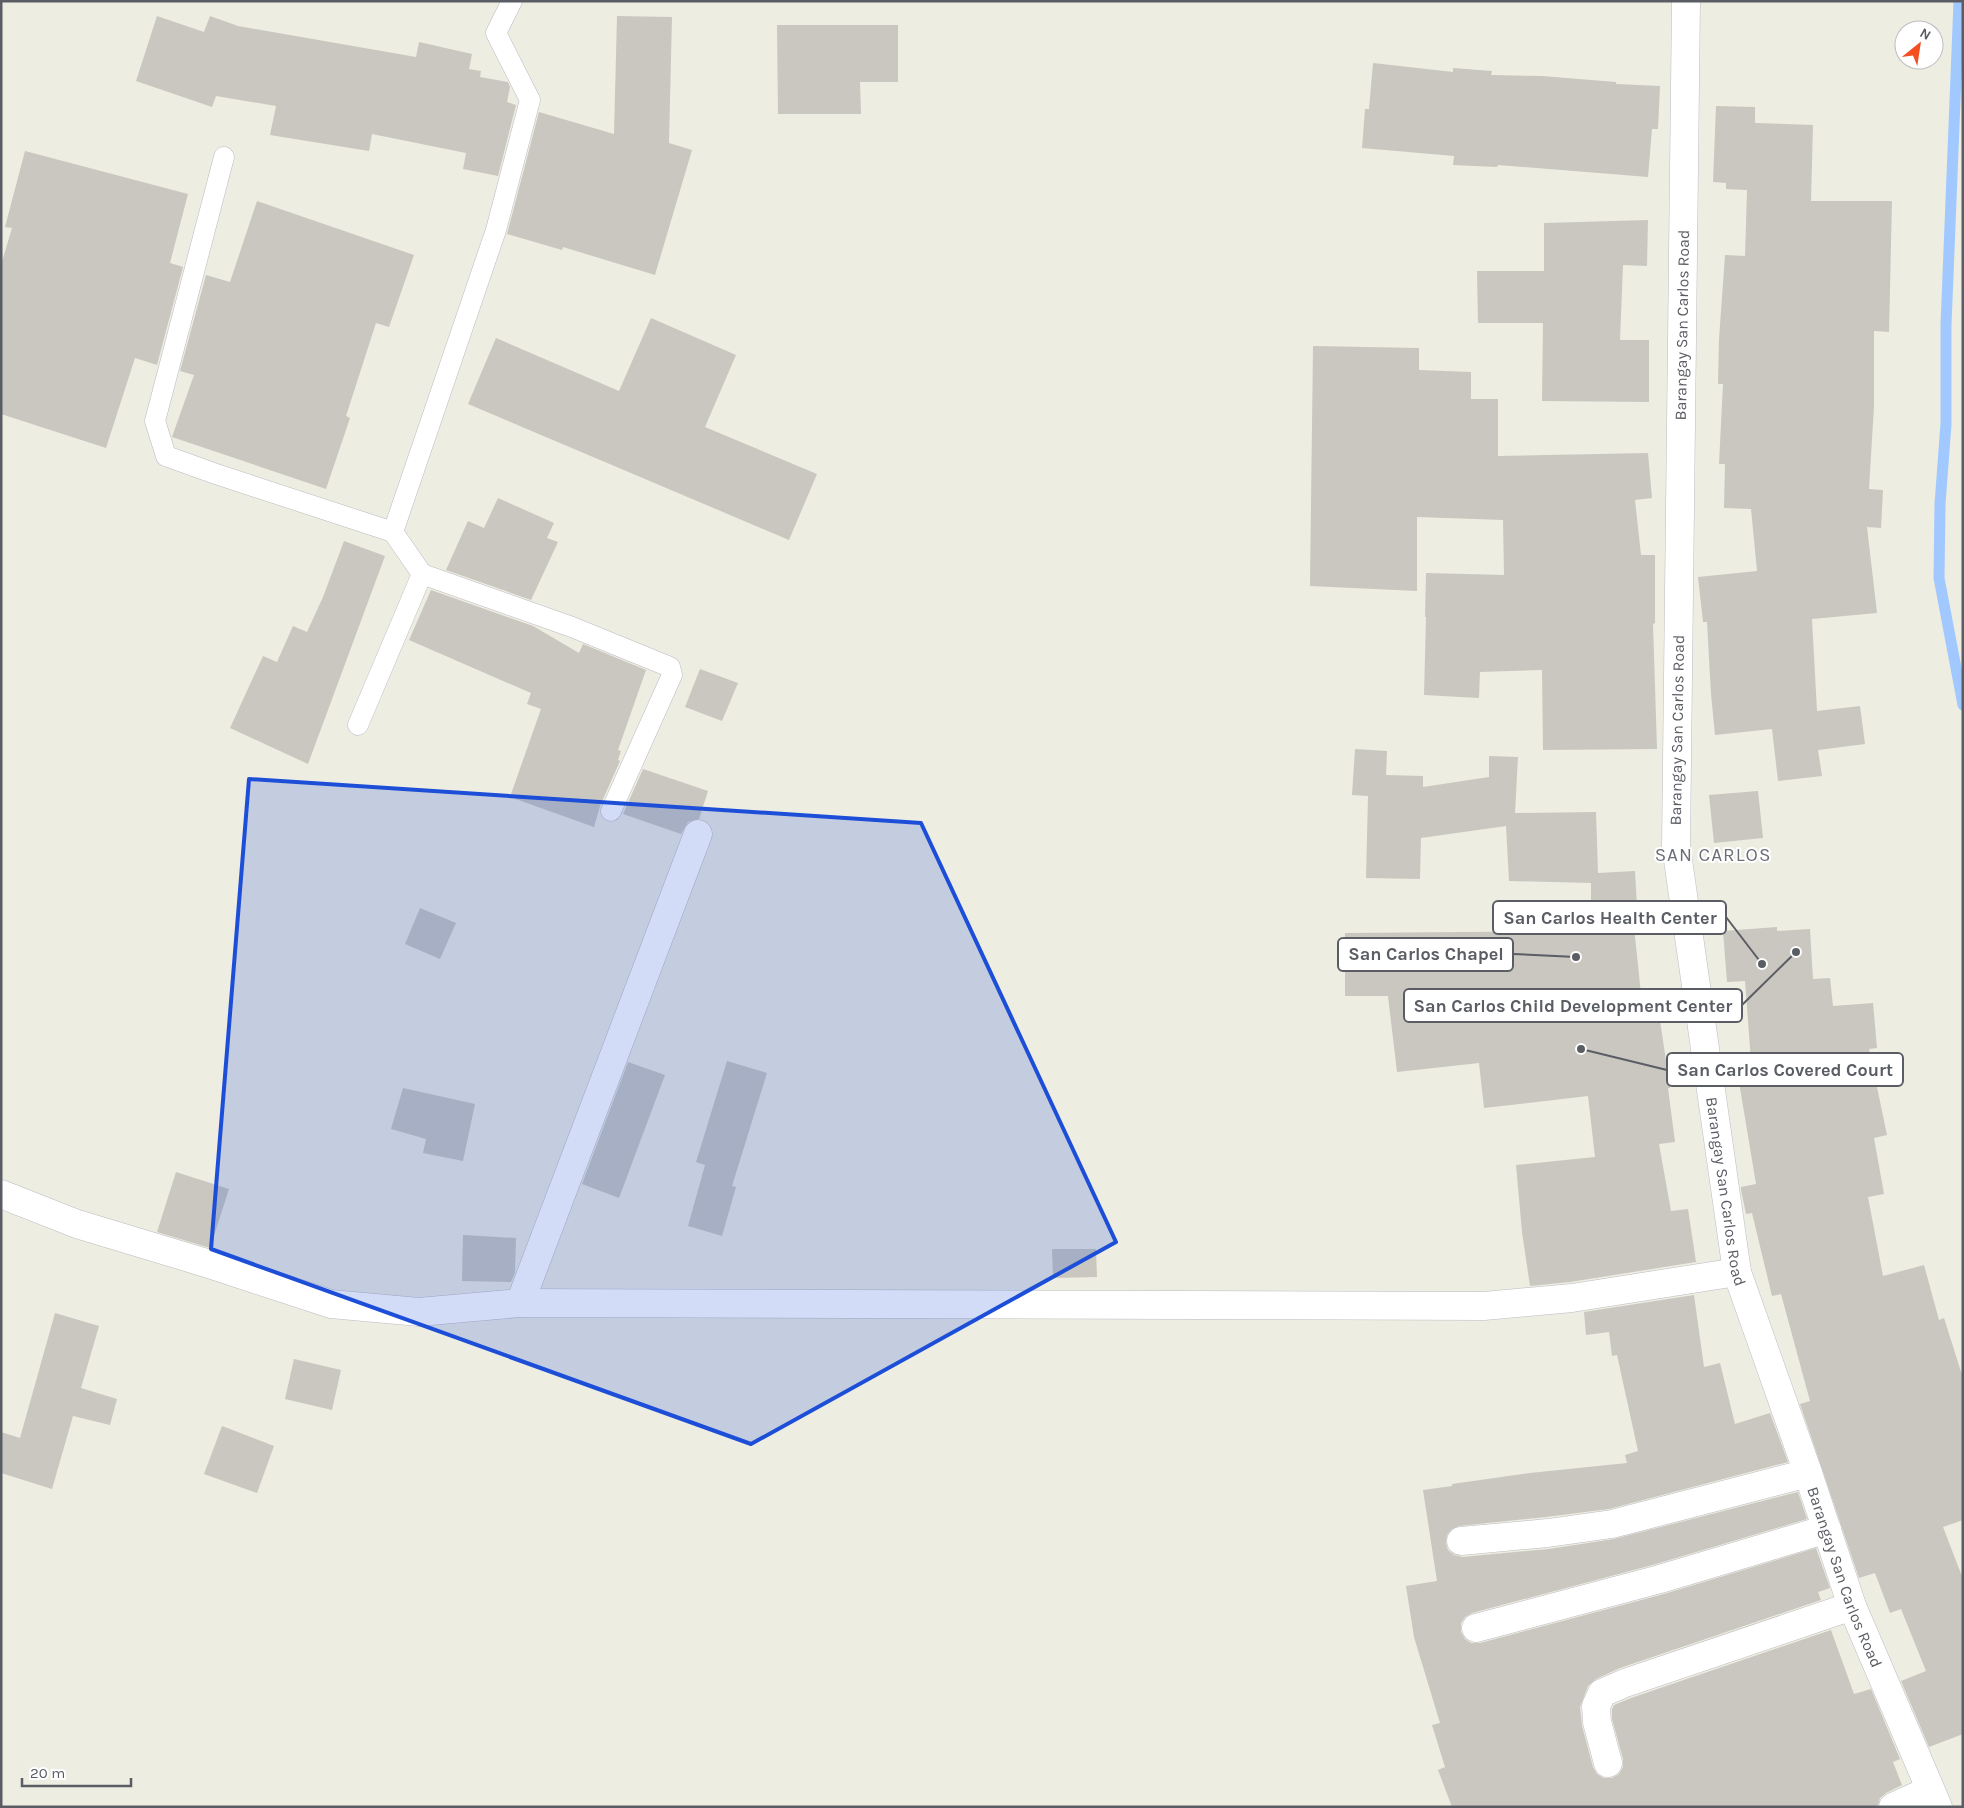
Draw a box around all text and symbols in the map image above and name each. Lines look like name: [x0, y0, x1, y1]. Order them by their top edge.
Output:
north arrow: [1894, 20, 1944, 70]
text: N: [1917, 24, 1934, 44]
street label: Barangay San Carlos Road: [1671, 230, 1693, 420]
street label: Barangay San Carlos Road: [1666, 635, 1688, 825]
district label: SAN CARLOS: [1655, 844, 1771, 866]
callout: San Carlos Health Center: [1493, 901, 1726, 934]
text: San Carlos Health Center: [1503, 907, 1717, 929]
callout: San Carlos Chapel: [1338, 938, 1513, 971]
text: San Carlos Chapel: [1348, 943, 1504, 965]
callout: San Carlos Child Development Center: [1404, 989, 1742, 1022]
text: San Carlos Child Development Center: [1414, 995, 1732, 1017]
callout: San Carlos Covered Court: [1667, 1053, 1903, 1086]
text: San Carlos Covered Court: [1677, 1059, 1893, 1081]
street label: Barangay San Carlos Road: [1703, 1096, 1751, 1288]
street label: Barangay San Carlos Road: [1804, 1484, 1887, 1670]
scale bar: [22, 1756, 131, 1788]
text: 20 m: [30, 1764, 65, 1782]

